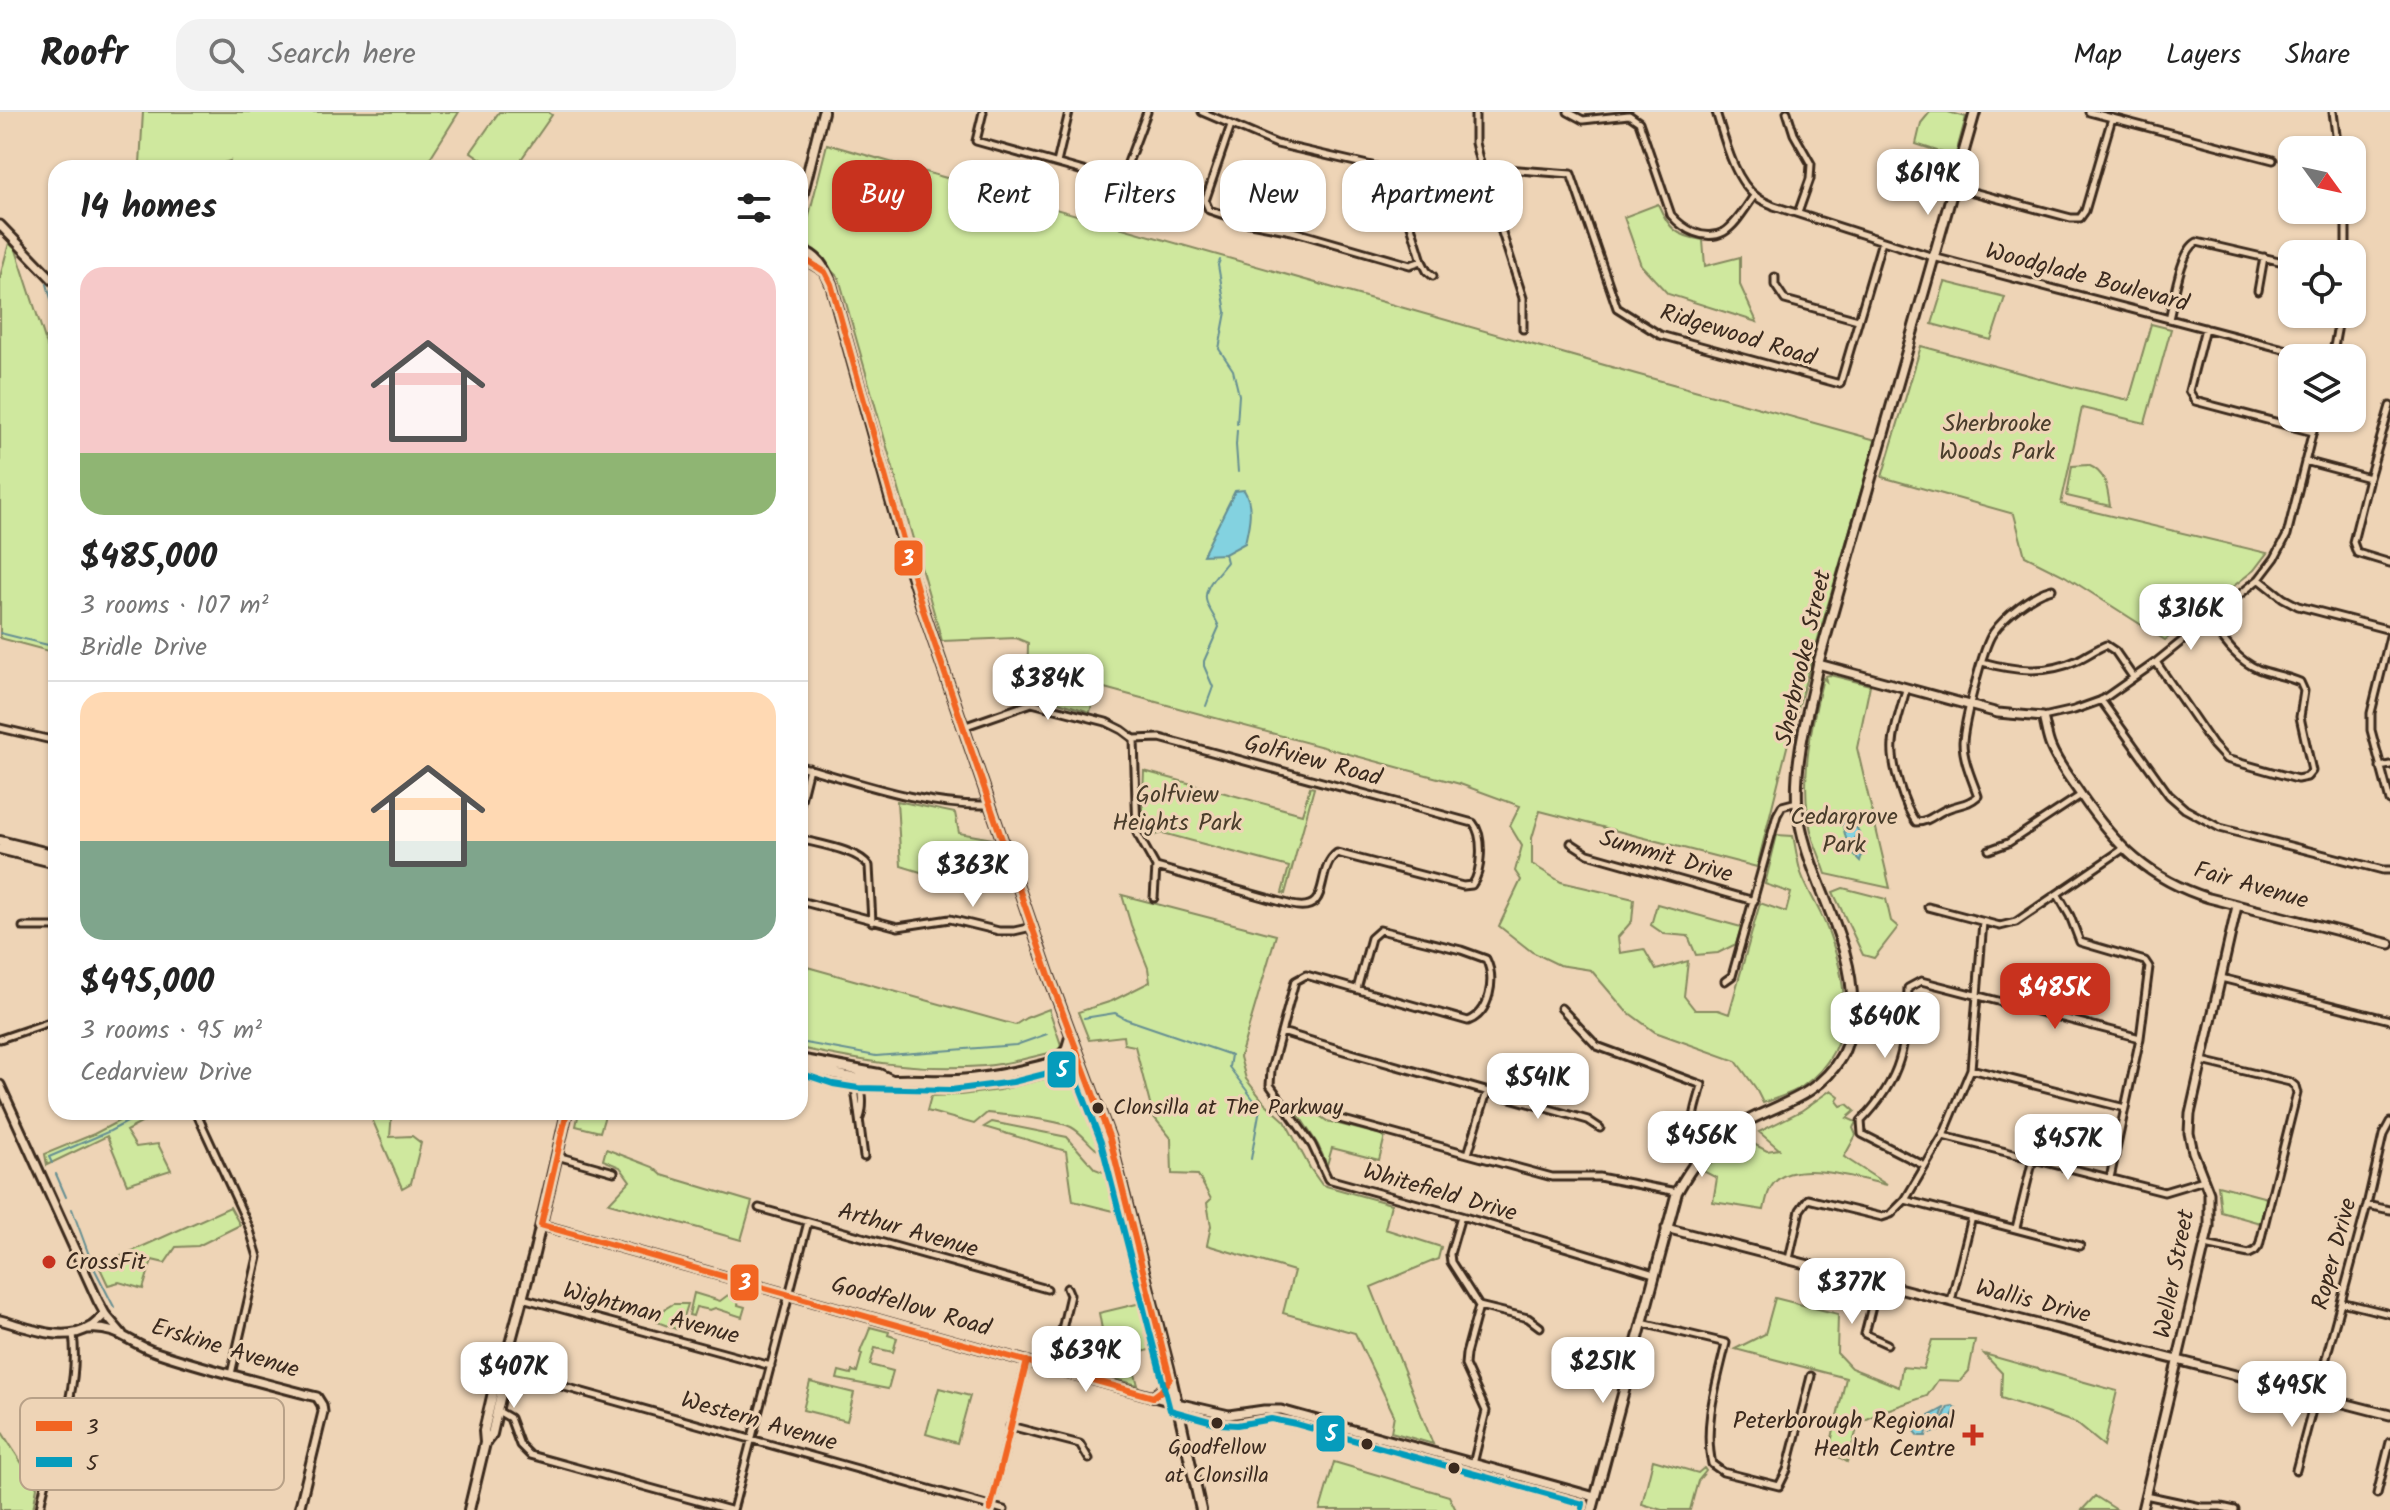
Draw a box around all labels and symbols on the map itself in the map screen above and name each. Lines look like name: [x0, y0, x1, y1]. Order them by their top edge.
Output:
north arrow: [2278, 136, 2366, 224]
pin: $619K: [1872, 149, 1984, 217]
street label: Woodglade Boulevard: [1981, 232, 2194, 324]
street label: Ridgewood Road: [1655, 294, 1822, 379]
park label: Sherbrooke Woods Park: [1939, 405, 2056, 472]
line badge: 3: [893, 539, 924, 577]
text: 3: [901, 543, 914, 578]
street label: Sherbrooke Street: [1765, 566, 1843, 750]
pin: $316K: [2135, 584, 2247, 652]
pin: $384K: [992, 654, 1104, 722]
street label: Golfview Road: [1240, 724, 1387, 798]
park label: Golfview Heights Park: [1112, 776, 1242, 843]
park label: Cedargrove Park: [1790, 798, 1898, 865]
street label: Summit Drive: [1595, 819, 1738, 895]
pin: $363K: [917, 841, 1029, 909]
street label: Fair Avenue: [2189, 851, 2313, 921]
pin: $485K: [1999, 963, 2111, 1031]
pin: $640K: [1829, 992, 1941, 1060]
line badge: 5: [1046, 1050, 1077, 1089]
pin: $541K: [1482, 1053, 1594, 1121]
text: 5: [1055, 1054, 1069, 1089]
place label: Clonsilla at The Parkway: [1113, 1091, 1344, 1126]
marker: Clonsilla at The Parkway: [1090, 1100, 1106, 1116]
pin: $456K: [1646, 1111, 1758, 1179]
pin: $457K: [2012, 1114, 2124, 1182]
street label: Whitefield Drive: [1358, 1152, 1522, 1234]
street label: Arthur Avenue: [833, 1192, 983, 1270]
street label: Roper Drive: [2301, 1193, 2369, 1314]
street label: Weller Street: [2143, 1206, 2207, 1342]
place label: CrossFit: [65, 1243, 147, 1282]
marker: CrossFit: [40, 1253, 58, 1271]
pin: $377K: [1796, 1258, 1908, 1326]
line badge: 3: [729, 1263, 760, 1302]
street label: Goodfellow Road: [826, 1266, 997, 1349]
text: 3: [738, 1267, 751, 1302]
street label: Wallis Drive: [1971, 1269, 2095, 1335]
street label: Wightman Avenue: [558, 1272, 744, 1356]
street label: Erskine Avenue: [146, 1308, 304, 1390]
pin: $639K: [1030, 1326, 1142, 1394]
pin: $251K: [1547, 1337, 1659, 1405]
pin: $407K: [458, 1342, 570, 1410]
pin: $495K: [2236, 1361, 2348, 1429]
street label: Western Avenue: [676, 1381, 842, 1463]
legend: [20, 1398, 284, 1490]
place label: Peterborough Regional Health Centre: [1733, 1402, 1955, 1469]
text: 3: [86, 1411, 99, 1446]
line badge: 5: [1315, 1414, 1346, 1453]
marker: Goodfellow at Clonsilla: [1209, 1415, 1225, 1431]
text: 5: [1324, 1418, 1338, 1453]
marker: Peterborough Regional Health Centre: [1962, 1424, 1984, 1446]
place label: Goodfellow at Clonsilla: [1165, 1431, 1269, 1494]
unlabelled marker: [1359, 1436, 1375, 1452]
text: 5: [86, 1447, 99, 1482]
unlabelled marker: [1446, 1460, 1462, 1476]

